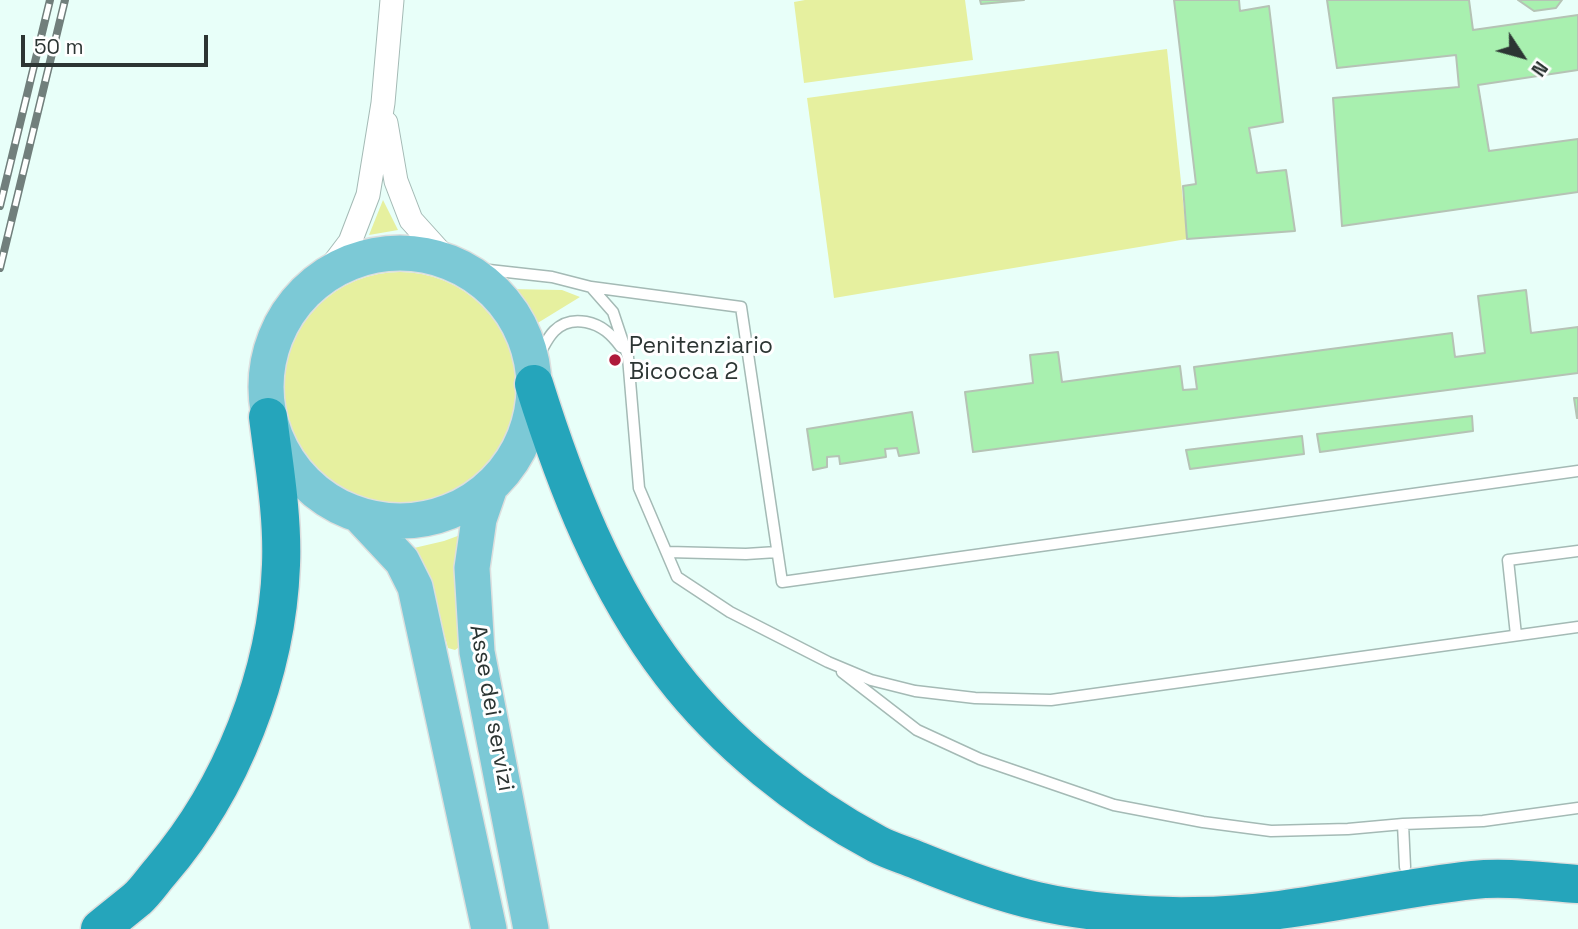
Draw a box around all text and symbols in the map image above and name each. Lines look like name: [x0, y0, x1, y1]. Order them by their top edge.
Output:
scale bar: [24, 21, 212, 65]
north arrow: [1487, 21, 1557, 91]
text: 50 m: [34, 33, 84, 60]
text: N: [1526, 56, 1553, 81]
place label: Penitenziario Bicocca 2: [629, 333, 773, 387]
marker: Penitenziario Bicocca 2: [607, 352, 623, 368]
street label: Asse dei servizi: [463, 623, 519, 793]

